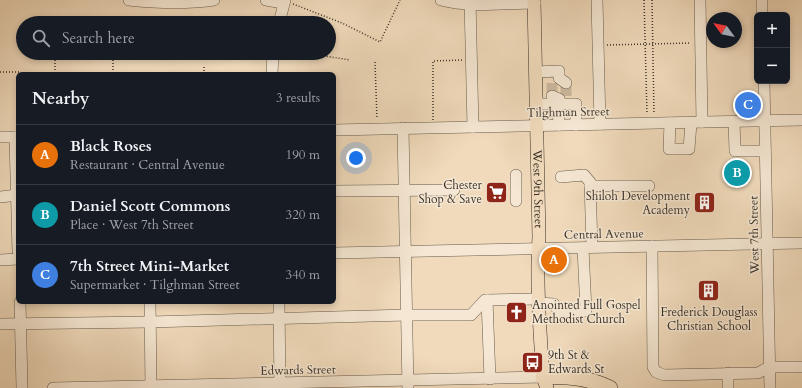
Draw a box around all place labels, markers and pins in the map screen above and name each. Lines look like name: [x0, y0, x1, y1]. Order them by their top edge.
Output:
pin: C: [735, 90, 761, 120]
pin: B: [724, 158, 750, 188]
place label: Chester Shop & Save: [418, 177, 483, 207]
supermarket icon: Chester Shop & Save: [484, 179, 510, 205]
place label: Shiloh Development Academy: [586, 188, 691, 218]
building icon: Shiloh Development Academy: [692, 190, 718, 216]
pin: A: [541, 245, 567, 275]
building icon: Frederick Douglass Christian School: [696, 278, 722, 304]
place label: Anointed Full Gospel Methodist Church: [532, 297, 641, 327]
church icon: Anointed Full Gospel Methodist Church: [504, 299, 530, 325]
place label: Frederick Douglass Christian School: [660, 304, 758, 334]
place label: 9th St & Edwards St: [548, 347, 605, 377]
bus stop icon: 9th St & Edwards St: [519, 349, 545, 375]

